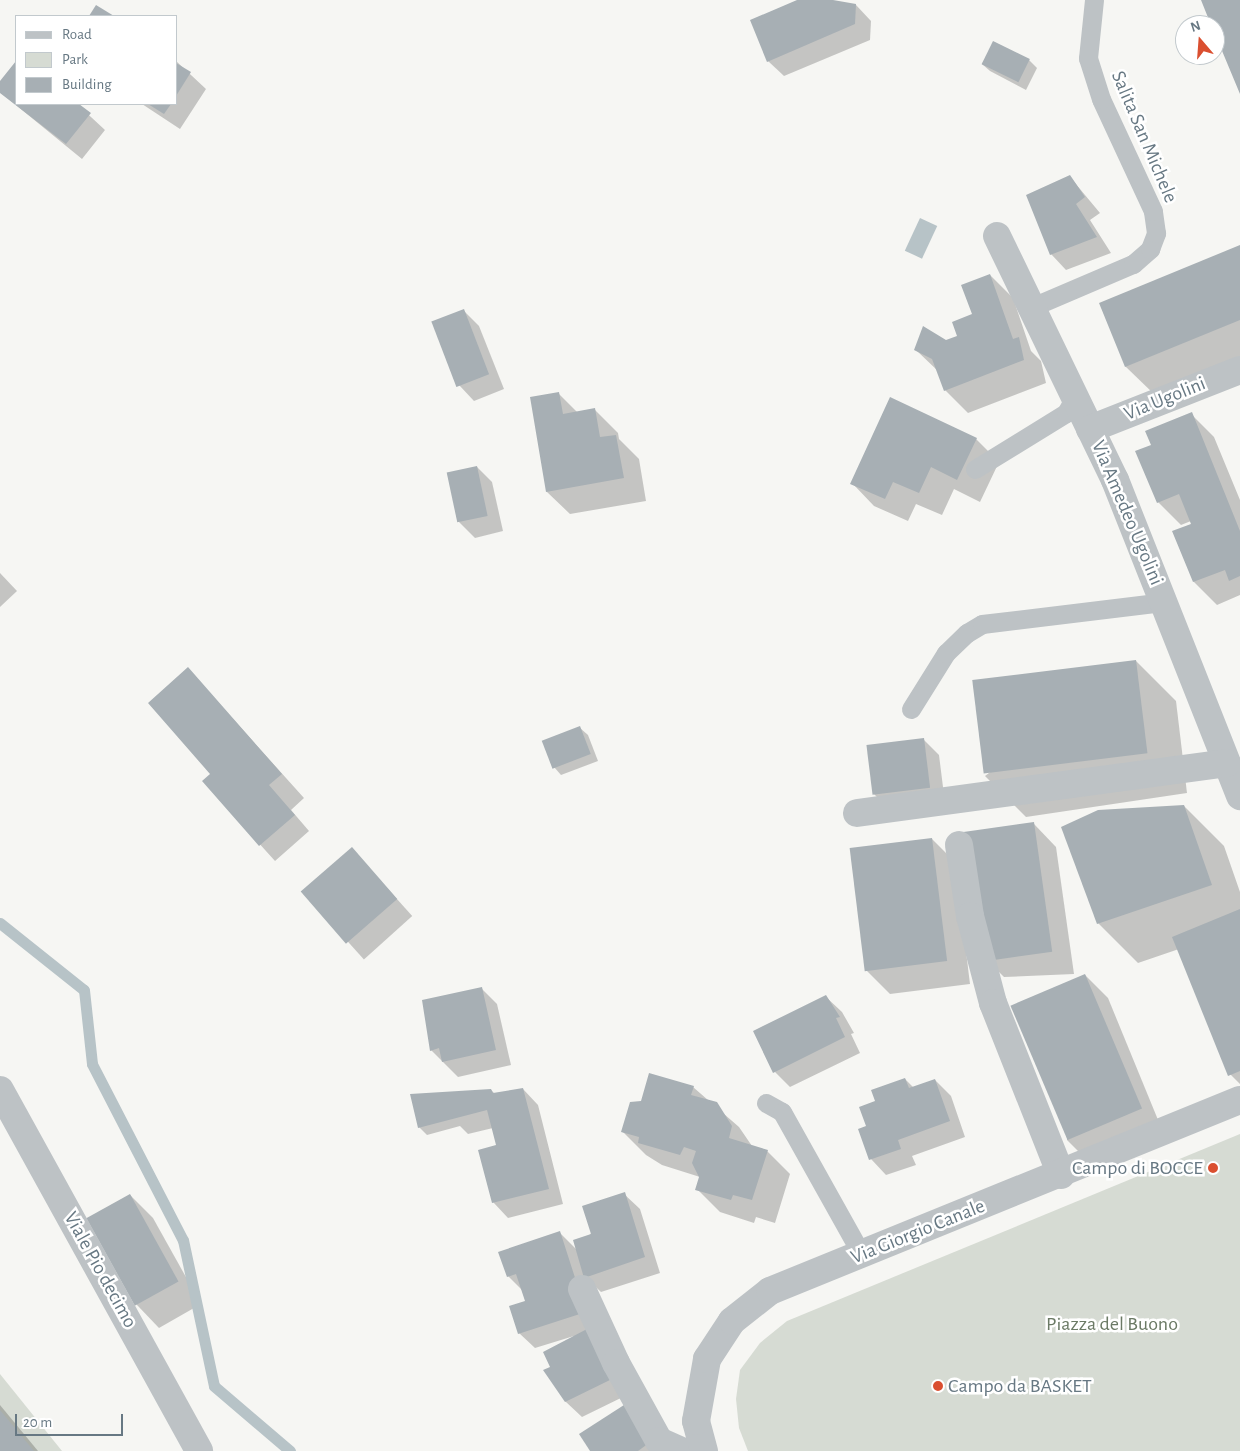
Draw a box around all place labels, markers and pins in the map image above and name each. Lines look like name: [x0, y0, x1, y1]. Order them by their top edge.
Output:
place label: Campo di BOCCE: [1072, 1156, 1203, 1180]
marker: Campo di BOCCE: [1207, 1162, 1219, 1174]
place label: Campo da BASKET: [948, 1374, 1092, 1398]
marker: Campo da BASKET: [932, 1380, 944, 1392]

